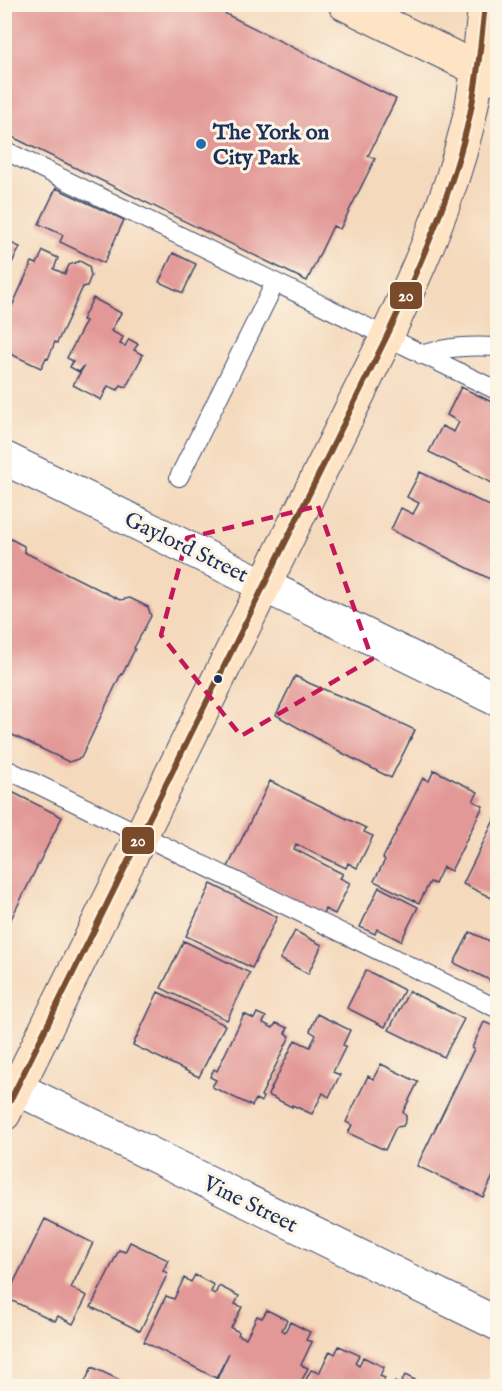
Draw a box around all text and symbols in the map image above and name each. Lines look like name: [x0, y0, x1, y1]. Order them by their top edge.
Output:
place label: The York on City Park: [212, 119, 329, 172]
marker: The York on City Park: [194, 137, 208, 151]
line badge: 20: [389, 281, 423, 310]
text: 20: [398, 287, 414, 307]
street label: Gaylord Street: [120, 506, 253, 590]
unlabelled marker: [212, 673, 224, 685]
line badge: 20: [121, 826, 155, 855]
text: 20: [130, 832, 146, 852]
street label: Vine Street: [197, 1170, 302, 1240]

